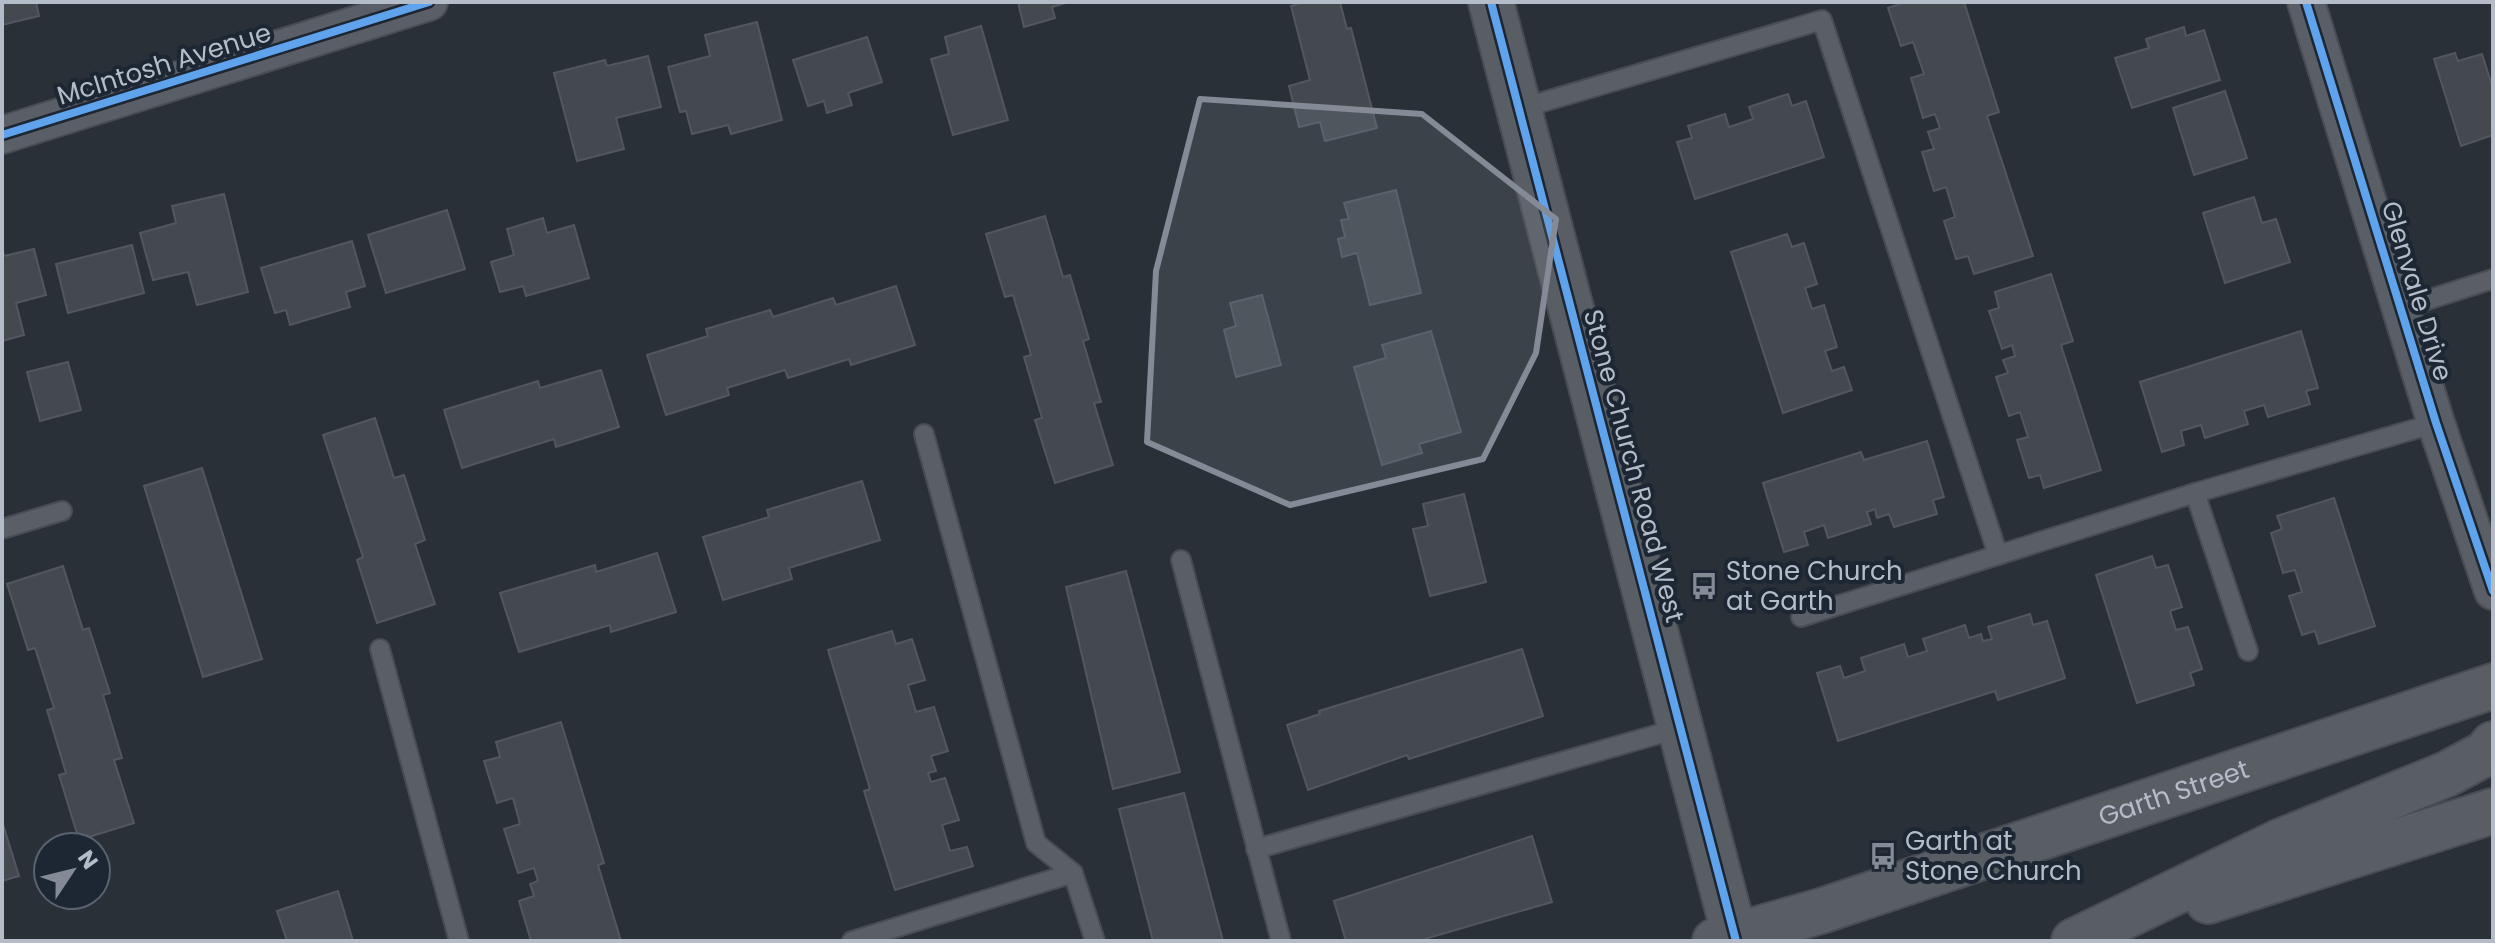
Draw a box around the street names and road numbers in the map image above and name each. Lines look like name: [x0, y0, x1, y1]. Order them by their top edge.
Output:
street label: McIntosh Avenue: [53, 14, 275, 114]
street label: Glenvale Drive: [2373, 197, 2461, 385]
street label: Stone Church Road West: [1575, 306, 1693, 626]
street label: Garth Street: [2094, 751, 2254, 835]

